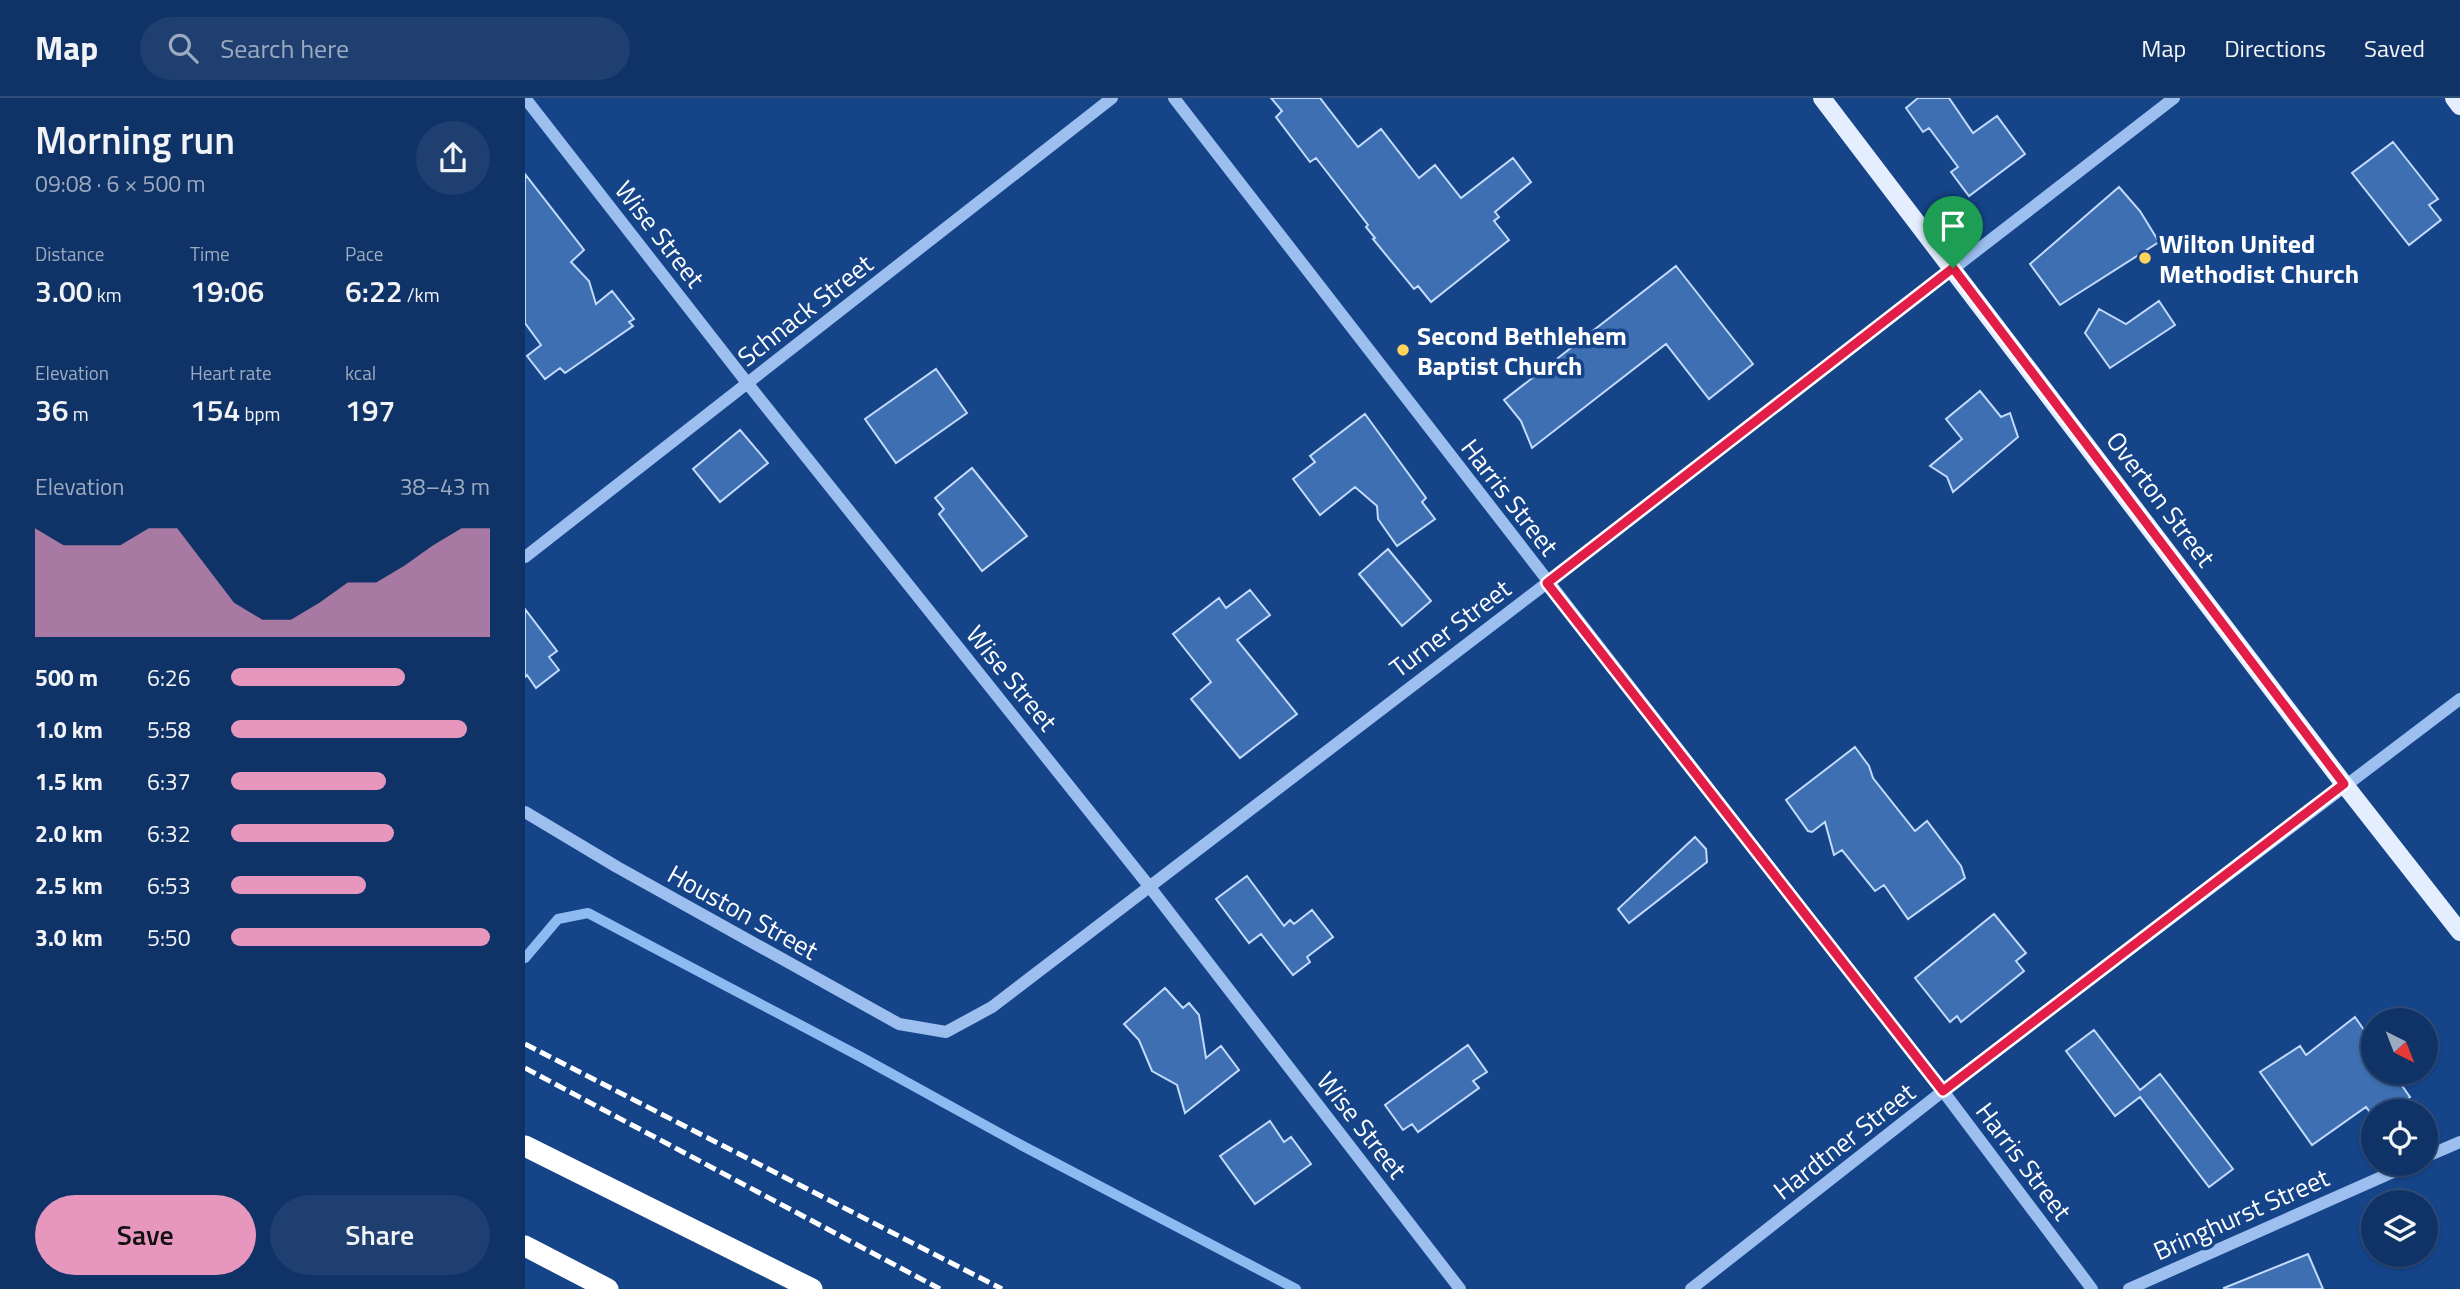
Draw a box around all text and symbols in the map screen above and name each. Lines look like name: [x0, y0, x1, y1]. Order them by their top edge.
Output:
search box: [140, 17, 630, 80]
text: Map: [35, 23, 98, 73]
icon: search: [164, 29, 202, 67]
text: Search here: [220, 29, 349, 68]
text: Map: [2141, 30, 2186, 66]
text: Directions: [2224, 30, 2326, 66]
text: Saved: [2364, 30, 2425, 66]
text: Morning run: [35, 111, 235, 169]
button: share: [416, 121, 490, 195]
text: 09:08 · 6 × 500 m: [35, 166, 205, 201]
street label: Wise Street: [606, 172, 714, 296]
pin: [1923, 196, 1983, 268]
icon: arrive: [1934, 207, 1972, 245]
place label: Wilton United Methodist Church: [2159, 224, 2359, 293]
text: Distance: [35, 239, 104, 268]
text: Time: [190, 239, 230, 268]
text: Pace: [345, 239, 383, 268]
street label: Schnack Street: [729, 244, 881, 376]
marker: Wilton United Methodist Church: [2137, 250, 2153, 266]
text: 3.00: [35, 268, 93, 314]
text: 19:06: [190, 268, 264, 314]
text: 6:22: [345, 268, 403, 314]
text: km: [93, 280, 122, 309]
text: /km: [403, 280, 440, 309]
place label: Second Bethlehem Baptist Church: [1417, 316, 1627, 385]
marker: Second Bethlehem Baptist Church: [1395, 342, 1411, 358]
text: Elevation: [35, 358, 109, 387]
text: Heart rate: [190, 358, 272, 387]
text: kcal: [345, 358, 376, 387]
text: 36: [35, 387, 69, 433]
text: 154: [190, 387, 240, 433]
text: 197: [345, 387, 395, 433]
text: m: [69, 399, 89, 428]
text: bpm: [240, 399, 280, 428]
street label: Overton Street: [2097, 423, 2225, 575]
street label: Harris Street: [1452, 430, 1568, 564]
text: Elevation: [35, 469, 124, 504]
text: 38–43 m: [400, 469, 490, 504]
street label: Turner Street: [1381, 569, 1519, 687]
street label: Wise Street: [957, 616, 1067, 740]
text: 500 m: [35, 660, 98, 695]
text: 6:26: [147, 660, 191, 695]
text: 1.0 km: [35, 712, 103, 747]
text: 5:58: [147, 712, 191, 747]
text: 1.5 km: [35, 764, 103, 799]
text: 6:37: [147, 764, 191, 799]
text: 2.0 km: [35, 816, 103, 851]
text: 6:32: [147, 816, 191, 851]
street label: Houston Street: [661, 855, 825, 969]
text: 2.5 km: [35, 868, 103, 903]
text: 6:53: [147, 868, 191, 903]
text: 3.0 km: [35, 920, 103, 955]
text: 5:50: [147, 920, 191, 955]
north arrow: [2361, 1008, 2438, 1085]
map controls: [2361, 1008, 2438, 1267]
street label: Wise Street: [1308, 1063, 1416, 1187]
street label: Hardtner Street: [1765, 1073, 1923, 1209]
street label: Harris Street: [1967, 1094, 2081, 1228]
button: locate: [2361, 1099, 2438, 1176]
street label: Bringhurst Street: [2147, 1158, 2335, 1270]
button: layers: [2361, 1190, 2438, 1267]
button: Save: [35, 1195, 256, 1275]
button: Share: [270, 1195, 490, 1275]

